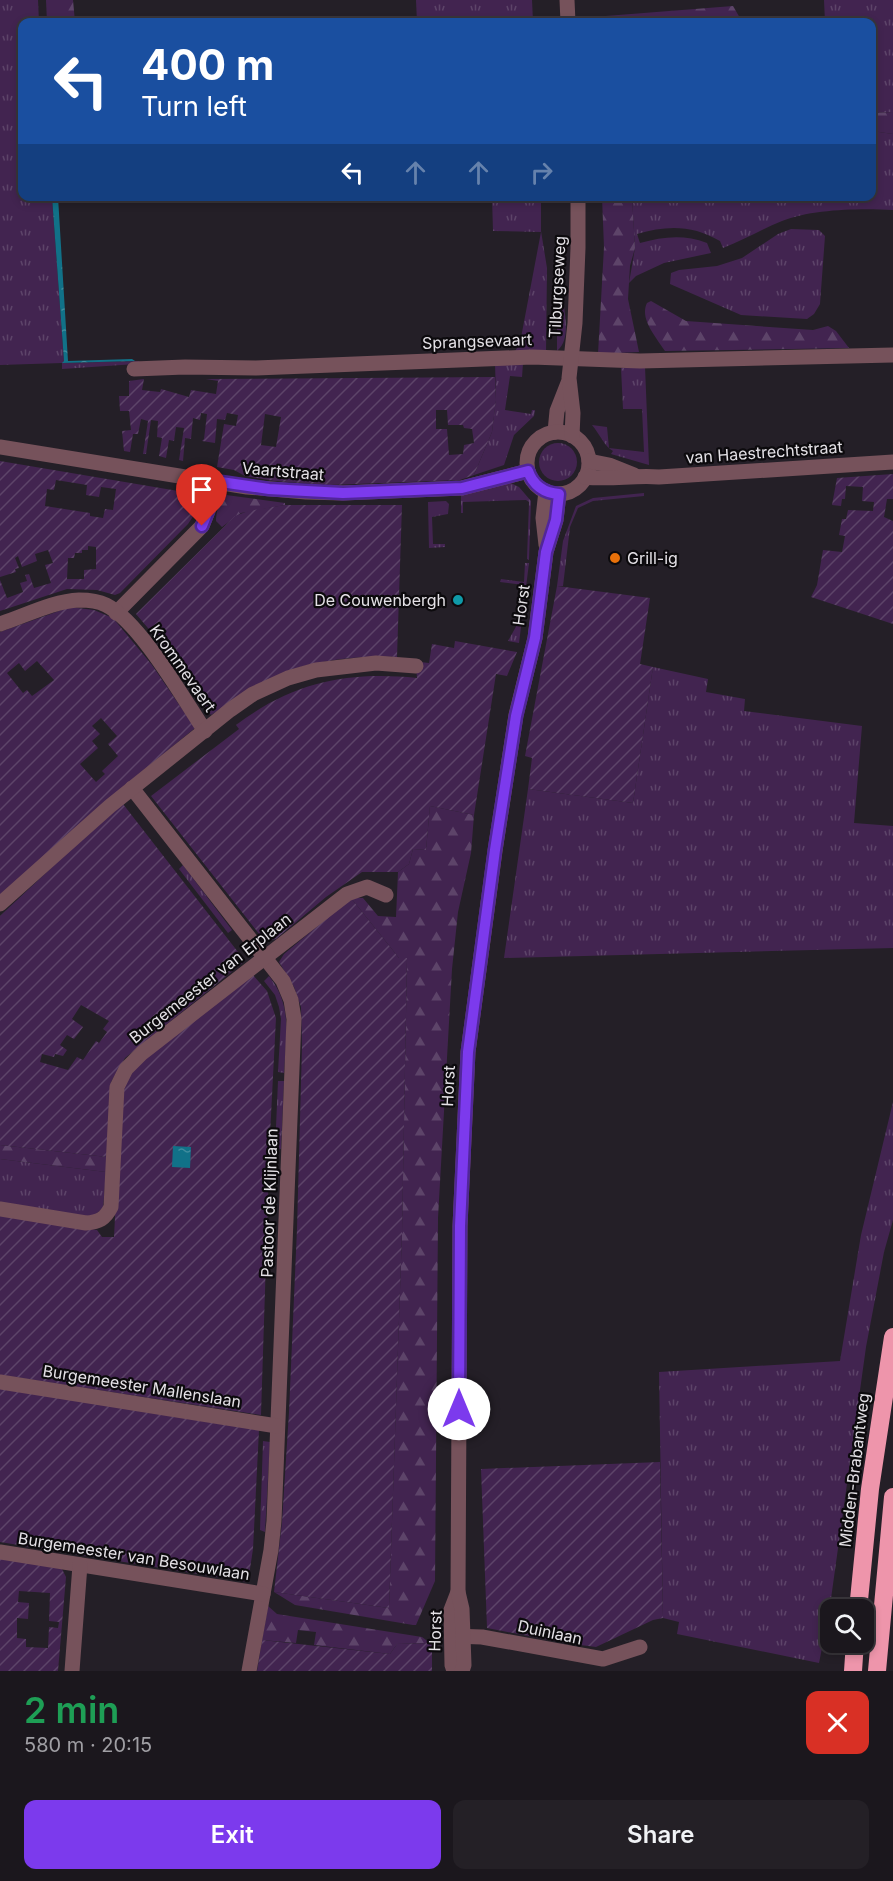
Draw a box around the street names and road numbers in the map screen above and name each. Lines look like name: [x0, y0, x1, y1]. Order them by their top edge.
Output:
street label: Tilburgseweg: [544, 235, 570, 339]
street label: Sprangsevaart: [422, 329, 532, 353]
street label: van Haestrechtstraat: [685, 437, 843, 467]
street label: Vaartstraat: [241, 457, 325, 485]
street label: Horst: [508, 583, 534, 627]
street label: Krommevaert: [146, 621, 220, 715]
street label: Burgemeester van Erplaan: [125, 909, 295, 1047]
street label: Horst: [437, 1065, 459, 1107]
street label: Pastoor de Klijnlaan: [256, 1128, 282, 1278]
street label: Burgemeester Mallenslaan: [41, 1360, 243, 1412]
street label: Midden-Brabantweg: [835, 1392, 873, 1548]
street label: Burgemeester van Besouwlaan: [17, 1528, 251, 1584]
street label: Horst: [424, 1610, 446, 1652]
street label: Duinlaan: [516, 1615, 584, 1649]

